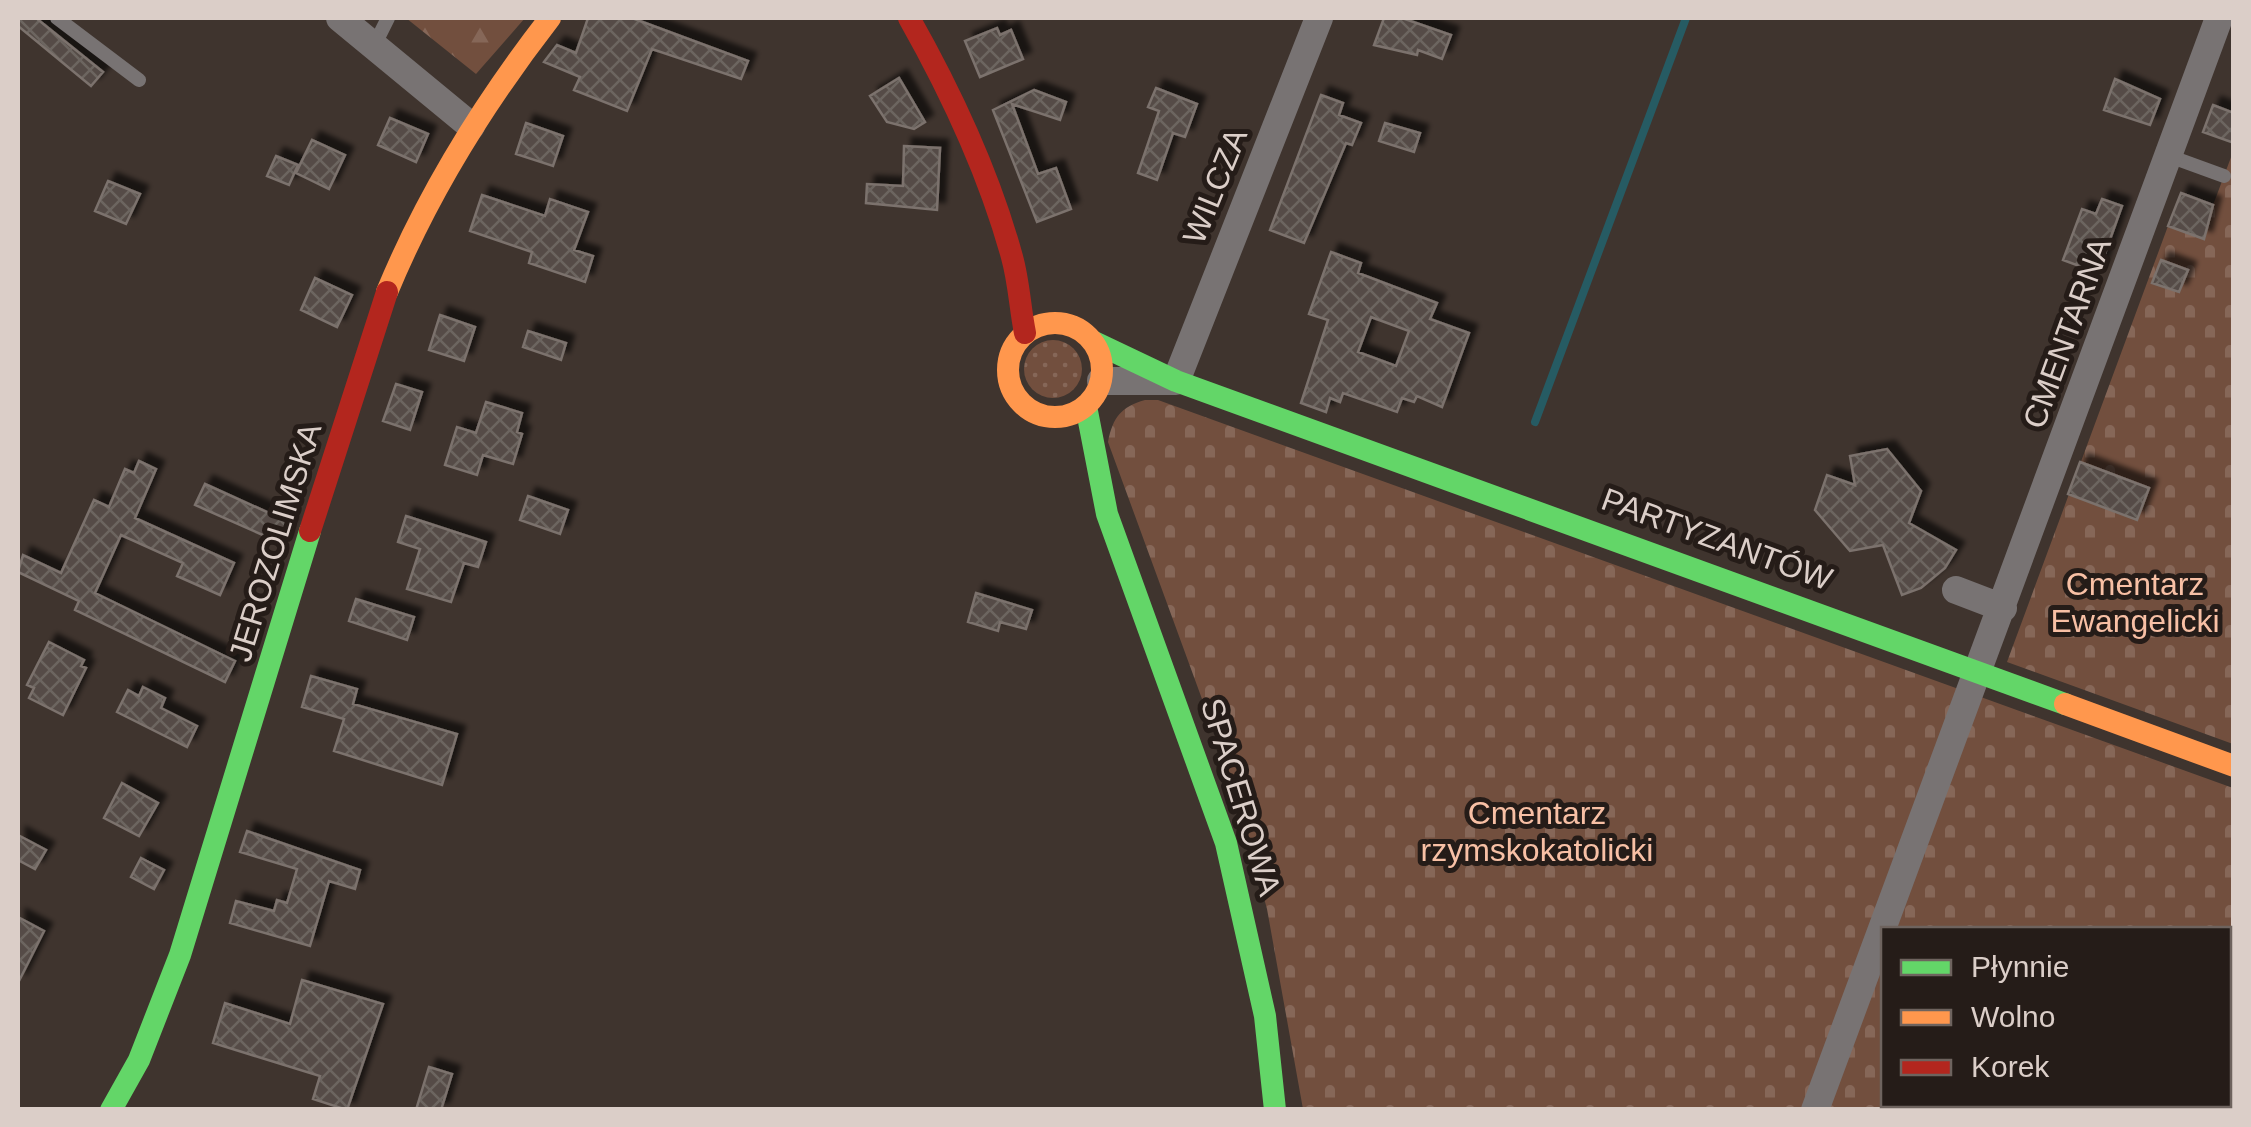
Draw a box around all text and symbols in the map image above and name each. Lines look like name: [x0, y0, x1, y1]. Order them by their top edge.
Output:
street label: WILCZA: [1176, 123, 1255, 249]
street label: CMENTARNA: [2016, 232, 2118, 433]
street label: JEROZOLIMSKA: [222, 418, 329, 665]
street label: PARTYZANTÓW: [1597, 481, 1838, 598]
park label: Cmentarz Ewangelicki: [2051, 566, 2219, 639]
street label: SPACEROWA: [1194, 694, 1288, 901]
park label: Cmentarz rzymskokatolicki: [1421, 795, 1653, 868]
legend: [1881, 927, 2231, 1107]
text: Płynnie: [1971, 950, 2069, 983]
text: Wolno: [1971, 1000, 2056, 1033]
text: Korek: [1971, 1050, 2050, 1083]

